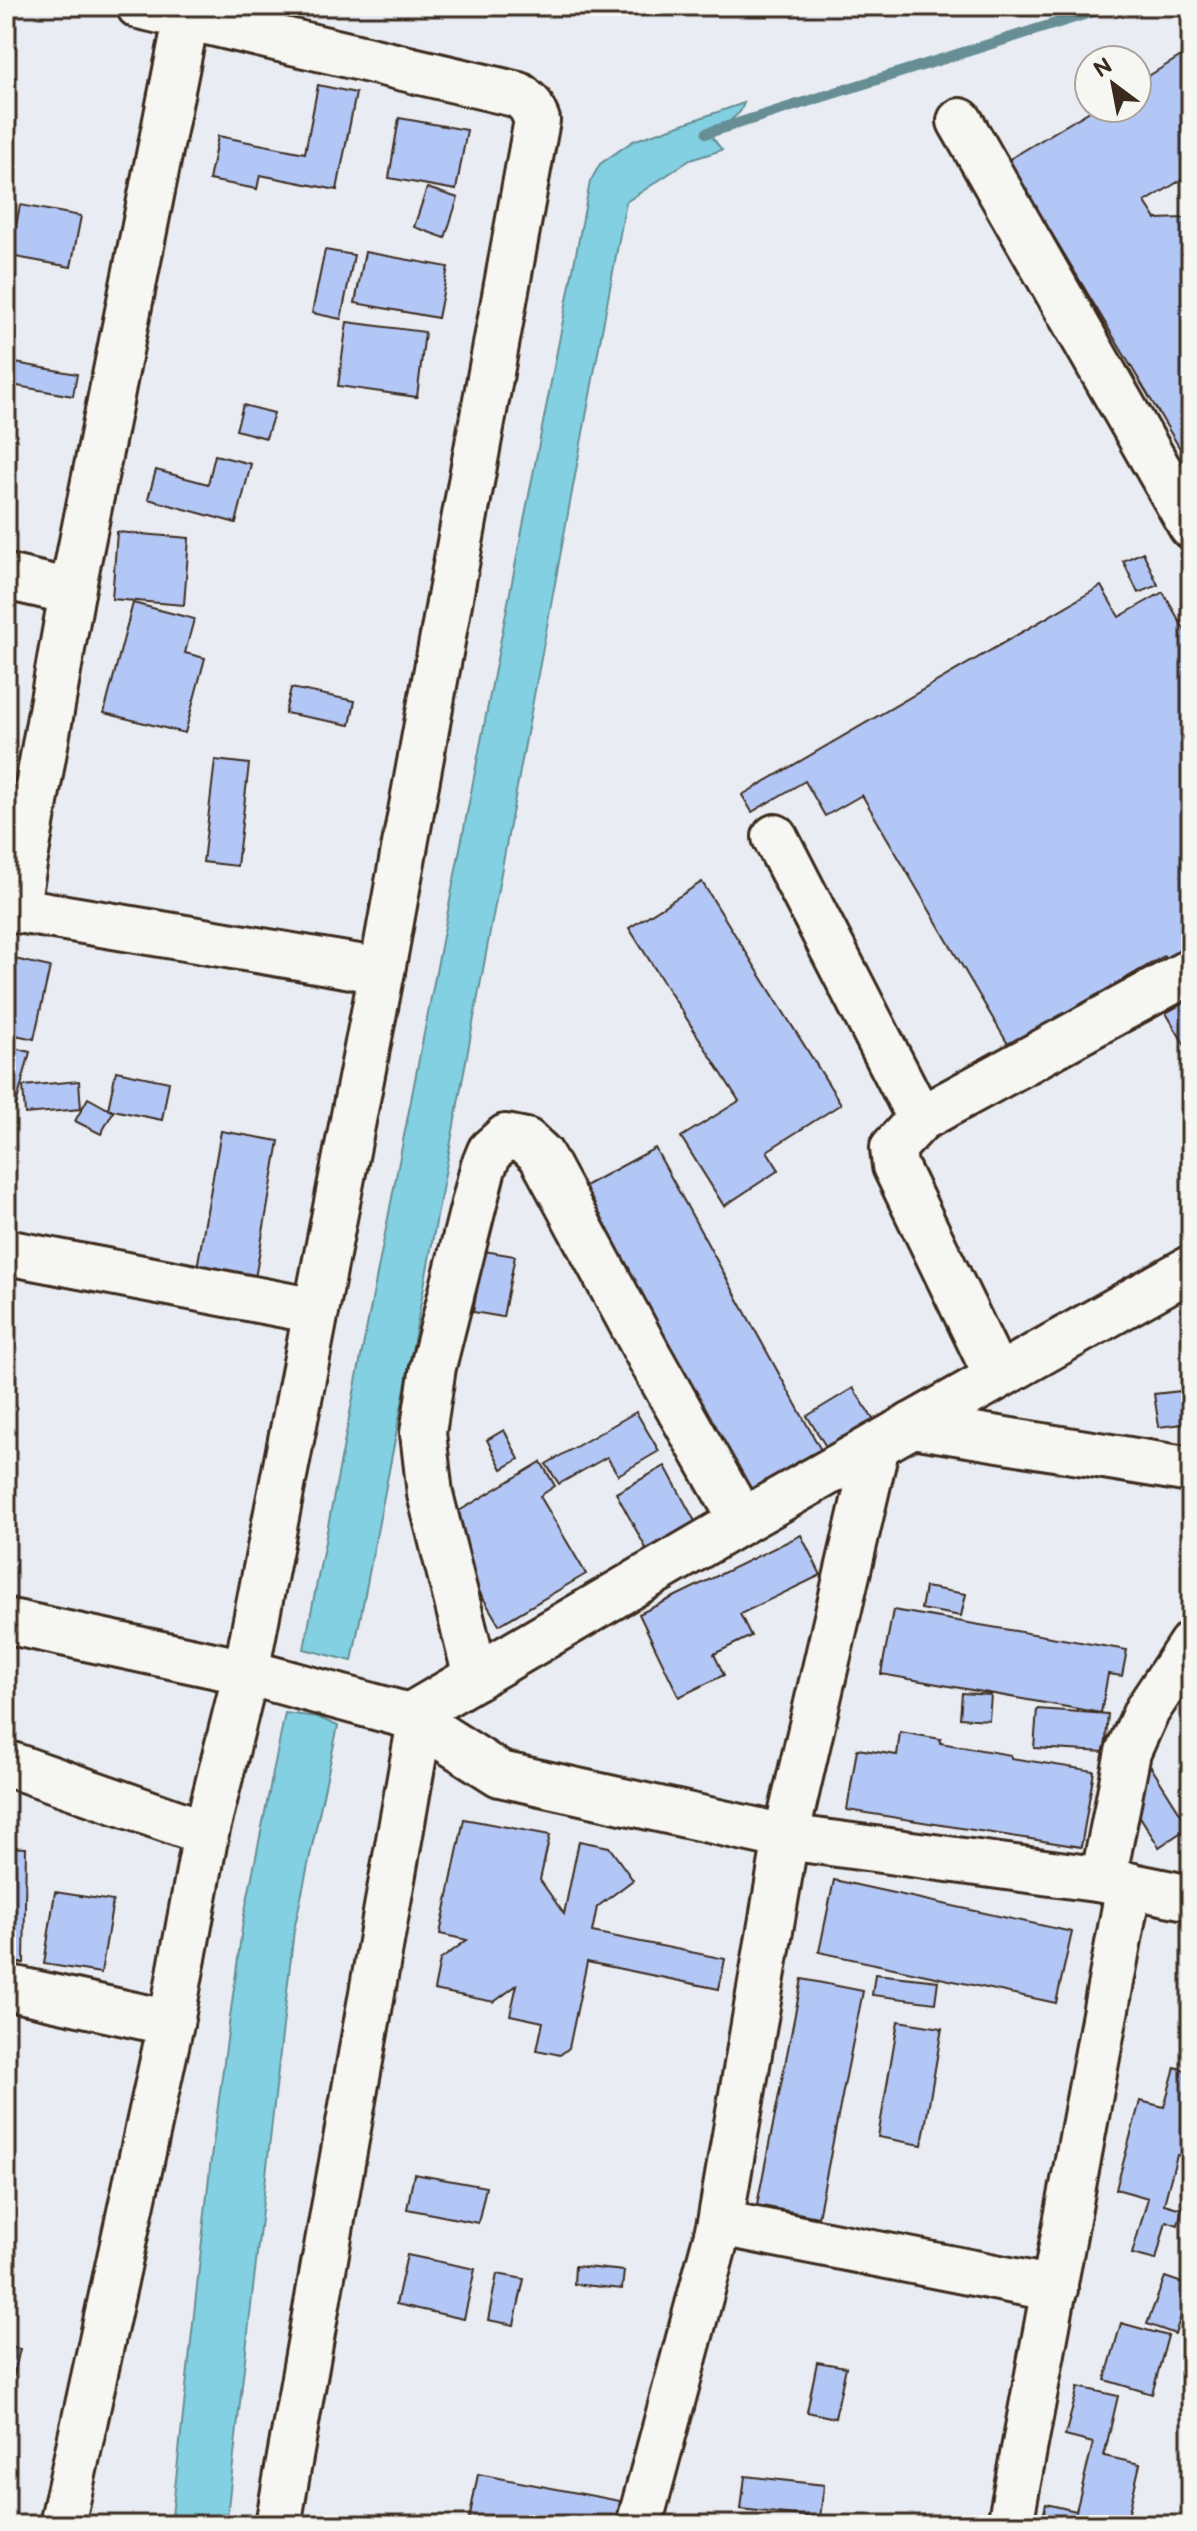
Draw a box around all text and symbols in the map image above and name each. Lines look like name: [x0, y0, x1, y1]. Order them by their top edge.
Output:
north arrow: [1073, 44, 1153, 124]
text: N: [1089, 52, 1117, 84]

